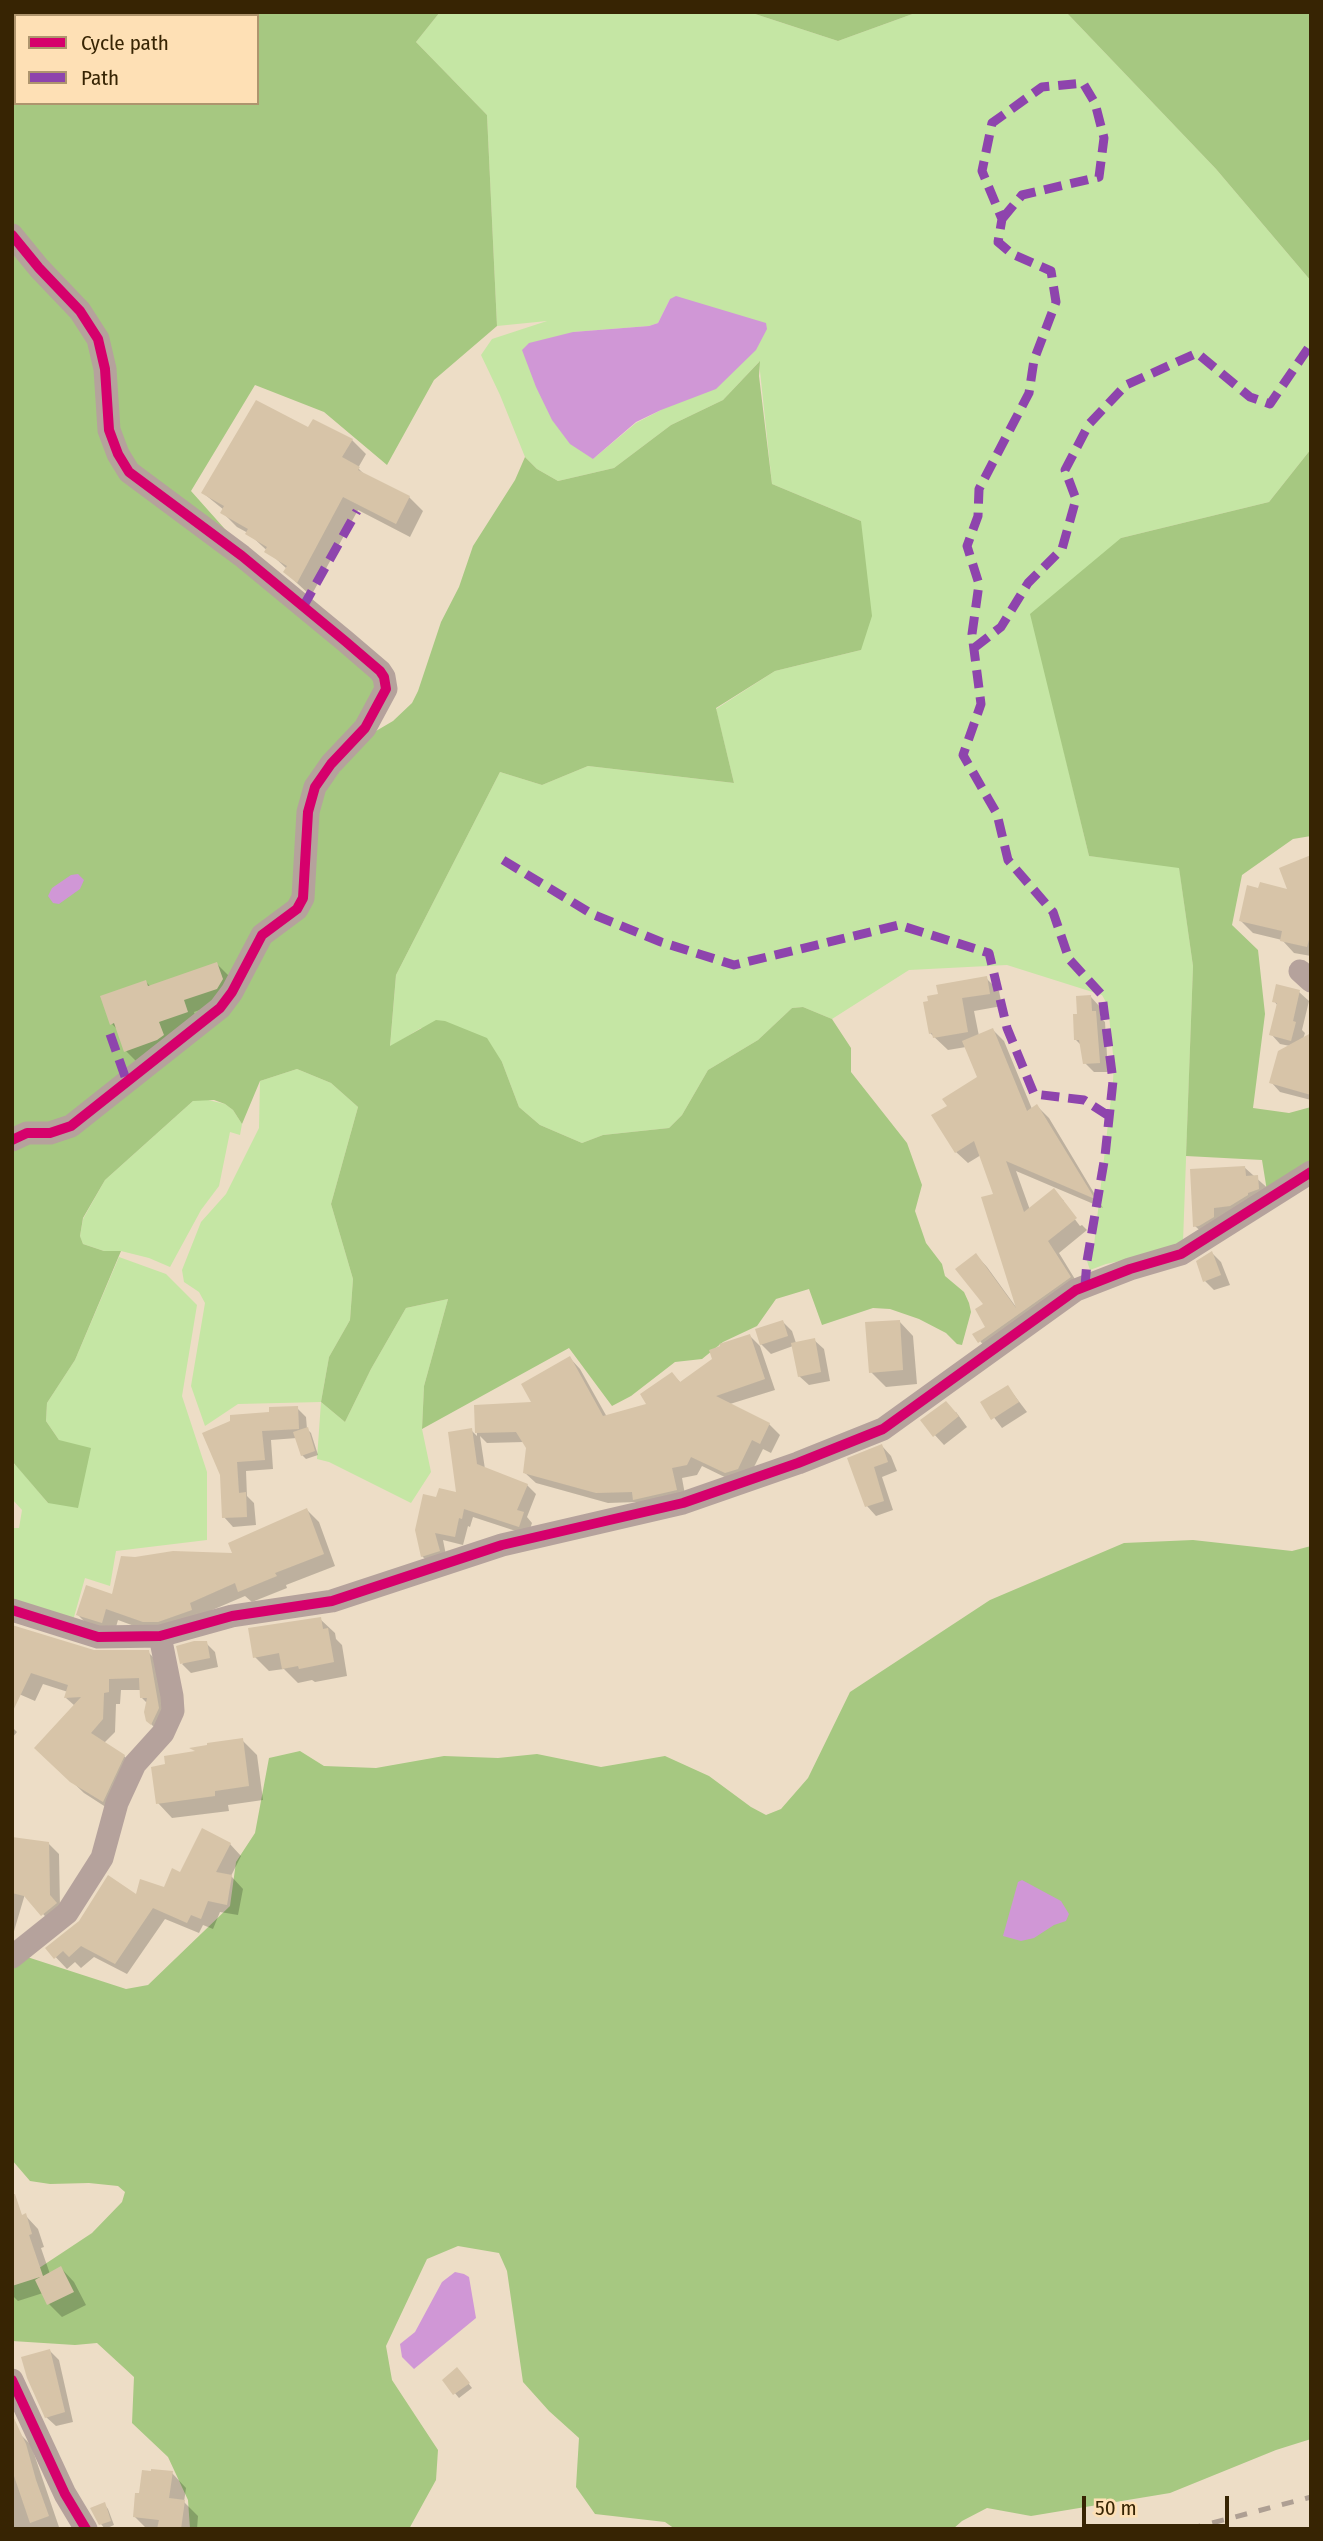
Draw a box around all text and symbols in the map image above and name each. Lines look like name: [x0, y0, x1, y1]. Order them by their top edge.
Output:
legend: [14, 14, 259, 105]
text: Cycle path: [81, 30, 169, 56]
text: Path: [81, 65, 119, 91]
scale bar: [1085, 2482, 1232, 2526]
text: 50 m: [1095, 2495, 1137, 2521]

